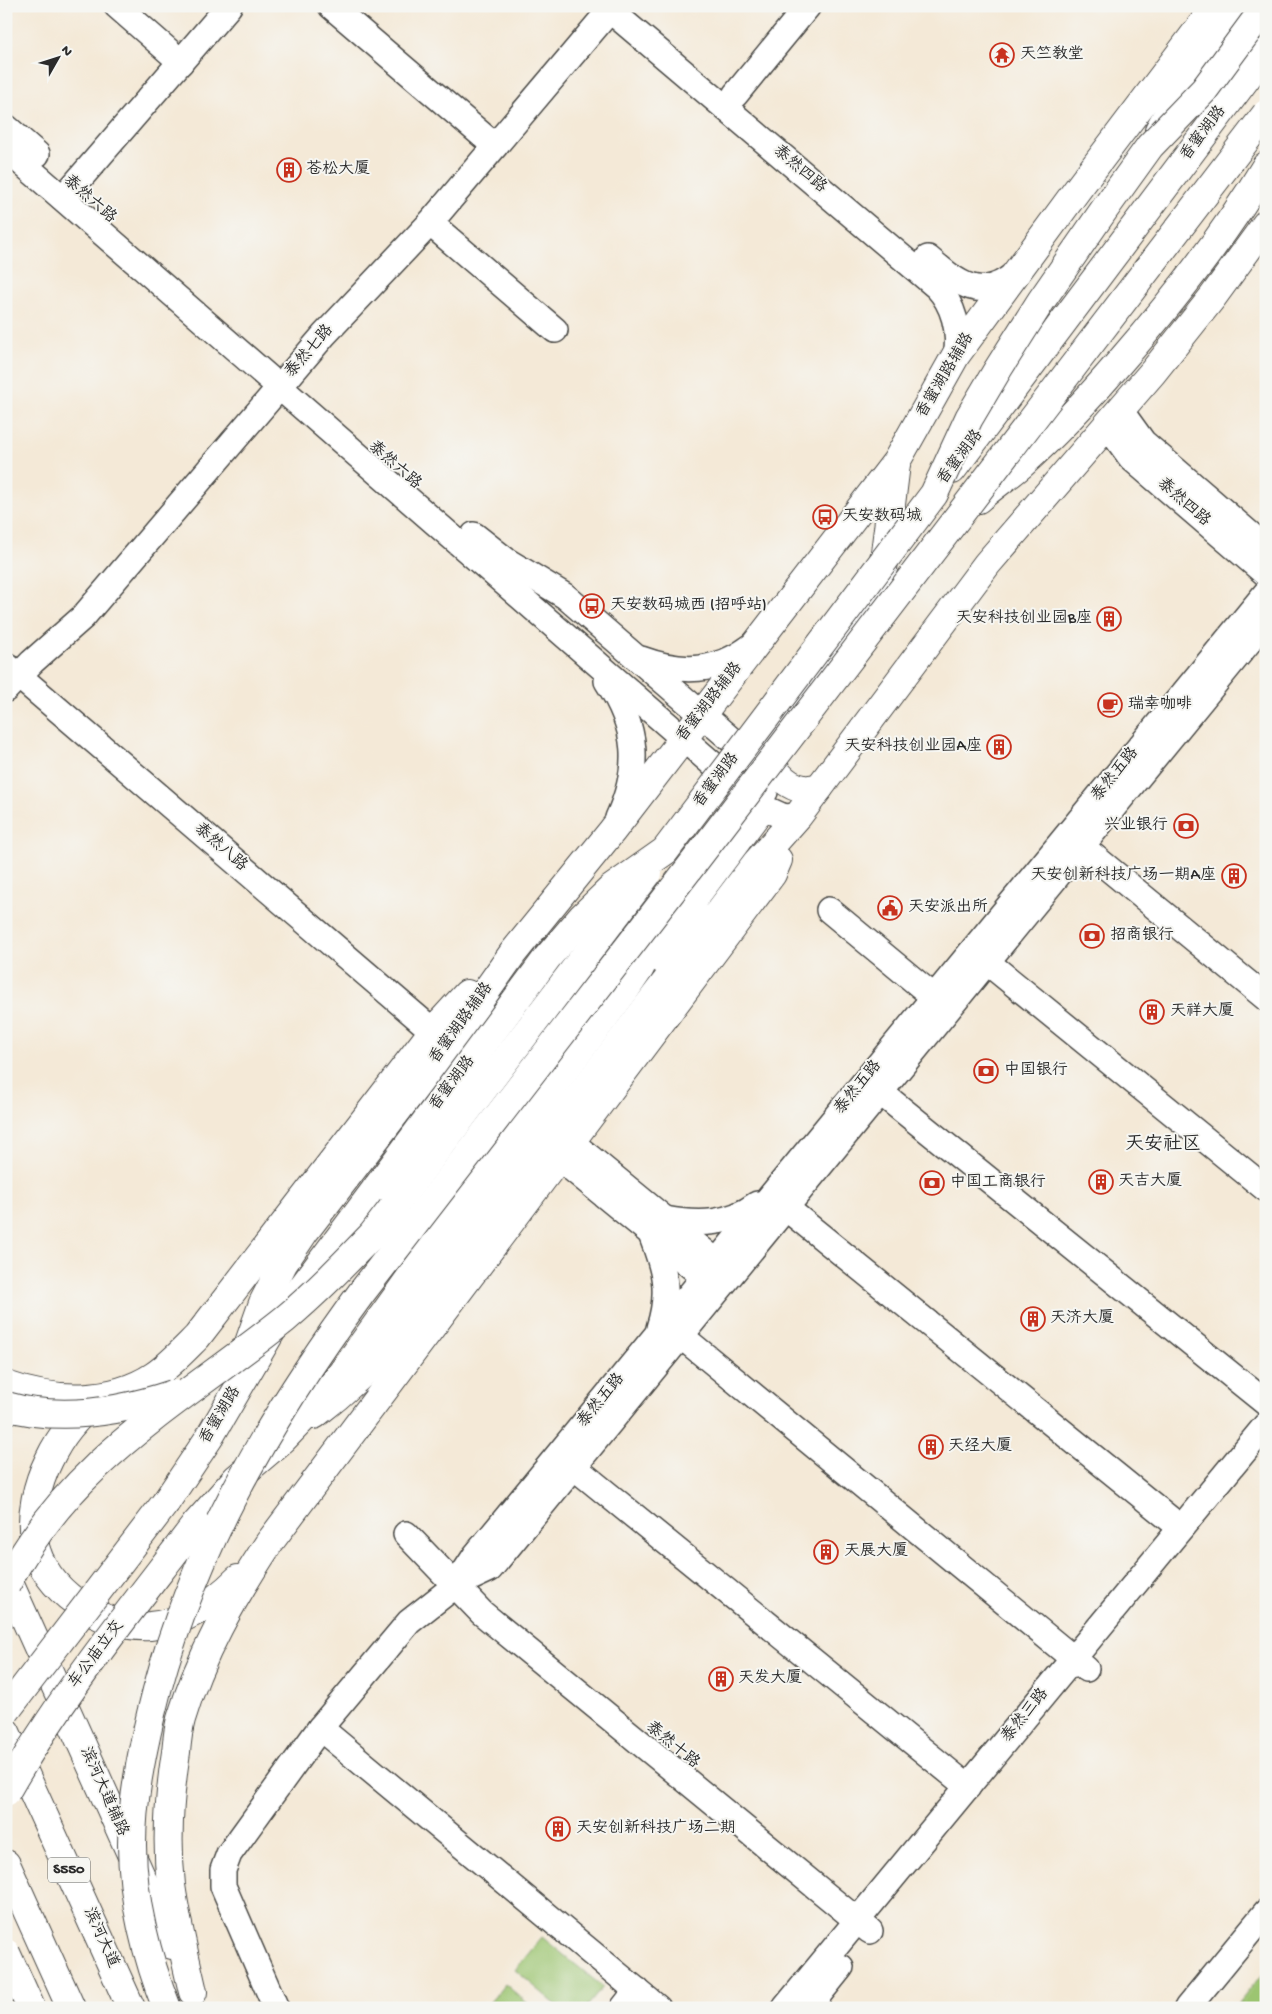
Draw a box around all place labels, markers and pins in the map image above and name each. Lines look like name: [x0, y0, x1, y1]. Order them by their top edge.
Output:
temple icon: 天竺教堂: [989, 42, 1015, 68]
place label: 天竺教堂: [1020, 45, 1084, 65]
building icon: 苍松大厦: [276, 157, 302, 183]
place label: 苍松大厦: [306, 159, 370, 180]
bus stop icon: 天安数码城: [812, 504, 838, 530]
place label: 天安数码城: [842, 507, 922, 527]
bus stop icon: 天安数码城西 (招呼站): [579, 593, 605, 619]
place label: 天安数码城西 (招呼站): [610, 596, 767, 616]
building icon: 天安科技创业园B座: [1096, 606, 1122, 632]
place label: 天安科技创业园B座: [956, 608, 1092, 629]
cafe icon: 瑞幸咖啡: [1097, 692, 1123, 718]
place label: 瑞幸咖啡: [1128, 694, 1192, 715]
building icon: 天安科技创业园A座: [986, 734, 1012, 760]
place label: 天安科技创业园A座: [845, 736, 982, 757]
bank icon: 兴业银行: [1173, 813, 1199, 839]
place label: 兴业银行: [1104, 816, 1168, 836]
building icon: 天安创新科技广场一期A座: [1221, 863, 1247, 889]
place label: 天安创新科技广场一期A座: [1031, 865, 1216, 886]
public building icon: 天安派出所: [877, 895, 903, 921]
place label: 天安派出所: [908, 898, 988, 918]
bank icon: 招商银行: [1079, 923, 1105, 949]
place label: 招商银行: [1110, 926, 1174, 946]
building icon: 天祥大厦: [1139, 999, 1165, 1025]
place label: 天祥大厦: [1170, 1002, 1234, 1022]
bank icon: 中国银行: [973, 1058, 999, 1084]
place label: 中国银行: [1004, 1060, 1068, 1081]
building icon: 天吉大厦: [1088, 1169, 1114, 1195]
bank icon: 中国工商银行: [919, 1170, 945, 1196]
place label: 天吉大厦: [1118, 1171, 1182, 1192]
place label: 中国工商银行: [950, 1172, 1046, 1193]
building icon: 天济大厦: [1020, 1306, 1046, 1332]
place label: 天济大厦: [1050, 1309, 1114, 1329]
building icon: 天经大厦: [918, 1434, 944, 1460]
place label: 天经大厦: [948, 1437, 1012, 1457]
building icon: 天展大厦: [813, 1539, 839, 1565]
place label: 天展大厦: [844, 1542, 908, 1562]
building icon: 天发大厦: [708, 1666, 734, 1692]
place label: 天发大厦: [738, 1669, 802, 1689]
building icon: 天安创新科技广场二期: [545, 1816, 571, 1842]
place label: 天安创新科技广场二期: [576, 1818, 736, 1839]

